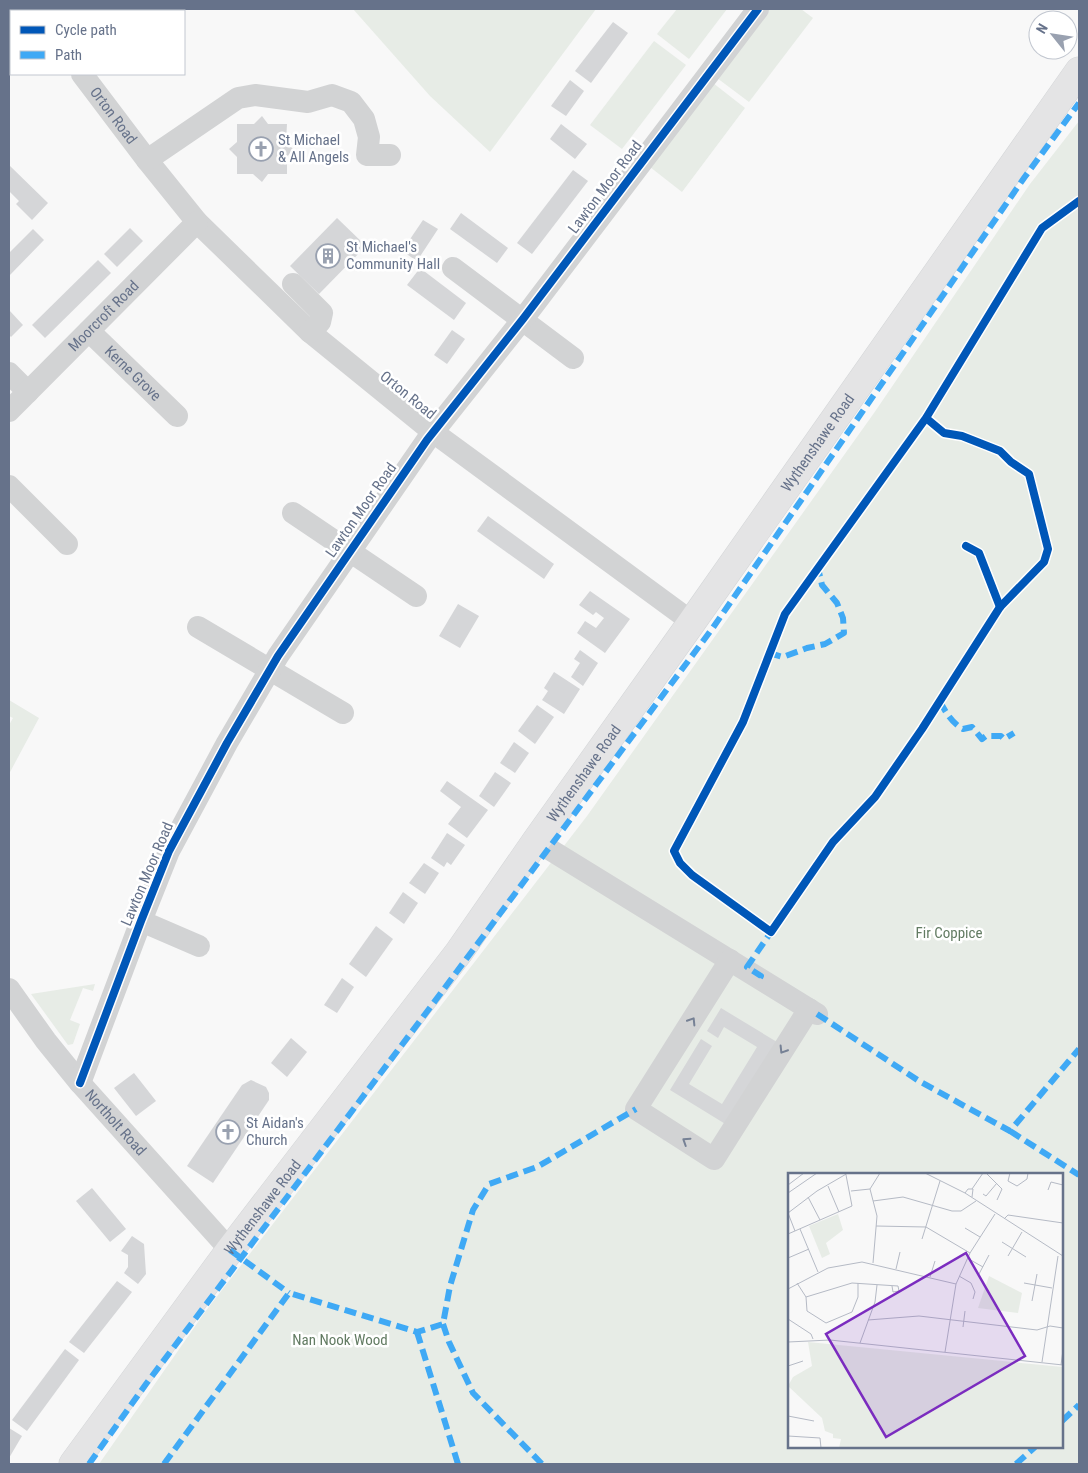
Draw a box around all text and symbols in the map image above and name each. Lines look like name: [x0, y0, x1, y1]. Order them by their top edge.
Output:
legend: [10, 10, 185, 75]
north arrow: [1028, 10, 1078, 60]
text: Cycle path: [55, 21, 117, 39]
text: N: [1033, 21, 1051, 36]
text: Path: [55, 46, 82, 64]
street label: Orton Road: [86, 83, 141, 147]
place label: St Michael & All Angels: [278, 131, 349, 166]
church icon: St Michael & All Angels: [248, 136, 274, 162]
street label: Lawton Moor Road: [564, 137, 646, 237]
place label: St Michael's Community Hall: [346, 238, 440, 273]
building icon: St Michael's Community Hall: [315, 243, 341, 269]
street label: Moorcroft Road: [64, 277, 143, 355]
street label: Kerne Grove: [101, 342, 165, 405]
street label: Orton Road: [376, 367, 440, 423]
street label: Wythenshawe Road: [777, 391, 858, 495]
street label: Lawton Moor Road: [322, 459, 400, 561]
street label: Wythenshawe Road: [543, 721, 625, 826]
street label: Lawton Moor Road: [117, 819, 177, 929]
park label: Fir Coppice: [916, 924, 982, 942]
one-way arrow: [685, 1018, 695, 1027]
one-way arrow: [780, 1044, 790, 1053]
street label: Northolt Road: [81, 1086, 150, 1159]
place label: St Aidan's Church: [246, 1114, 304, 1149]
church icon: St Aidan's Church: [215, 1119, 241, 1145]
one-way arrow: [682, 1137, 691, 1147]
street label: Wythenshawe Road: [220, 1156, 305, 1259]
inset map: [788, 1173, 1063, 1448]
park label: Nan Nook Wood: [292, 1331, 388, 1349]

